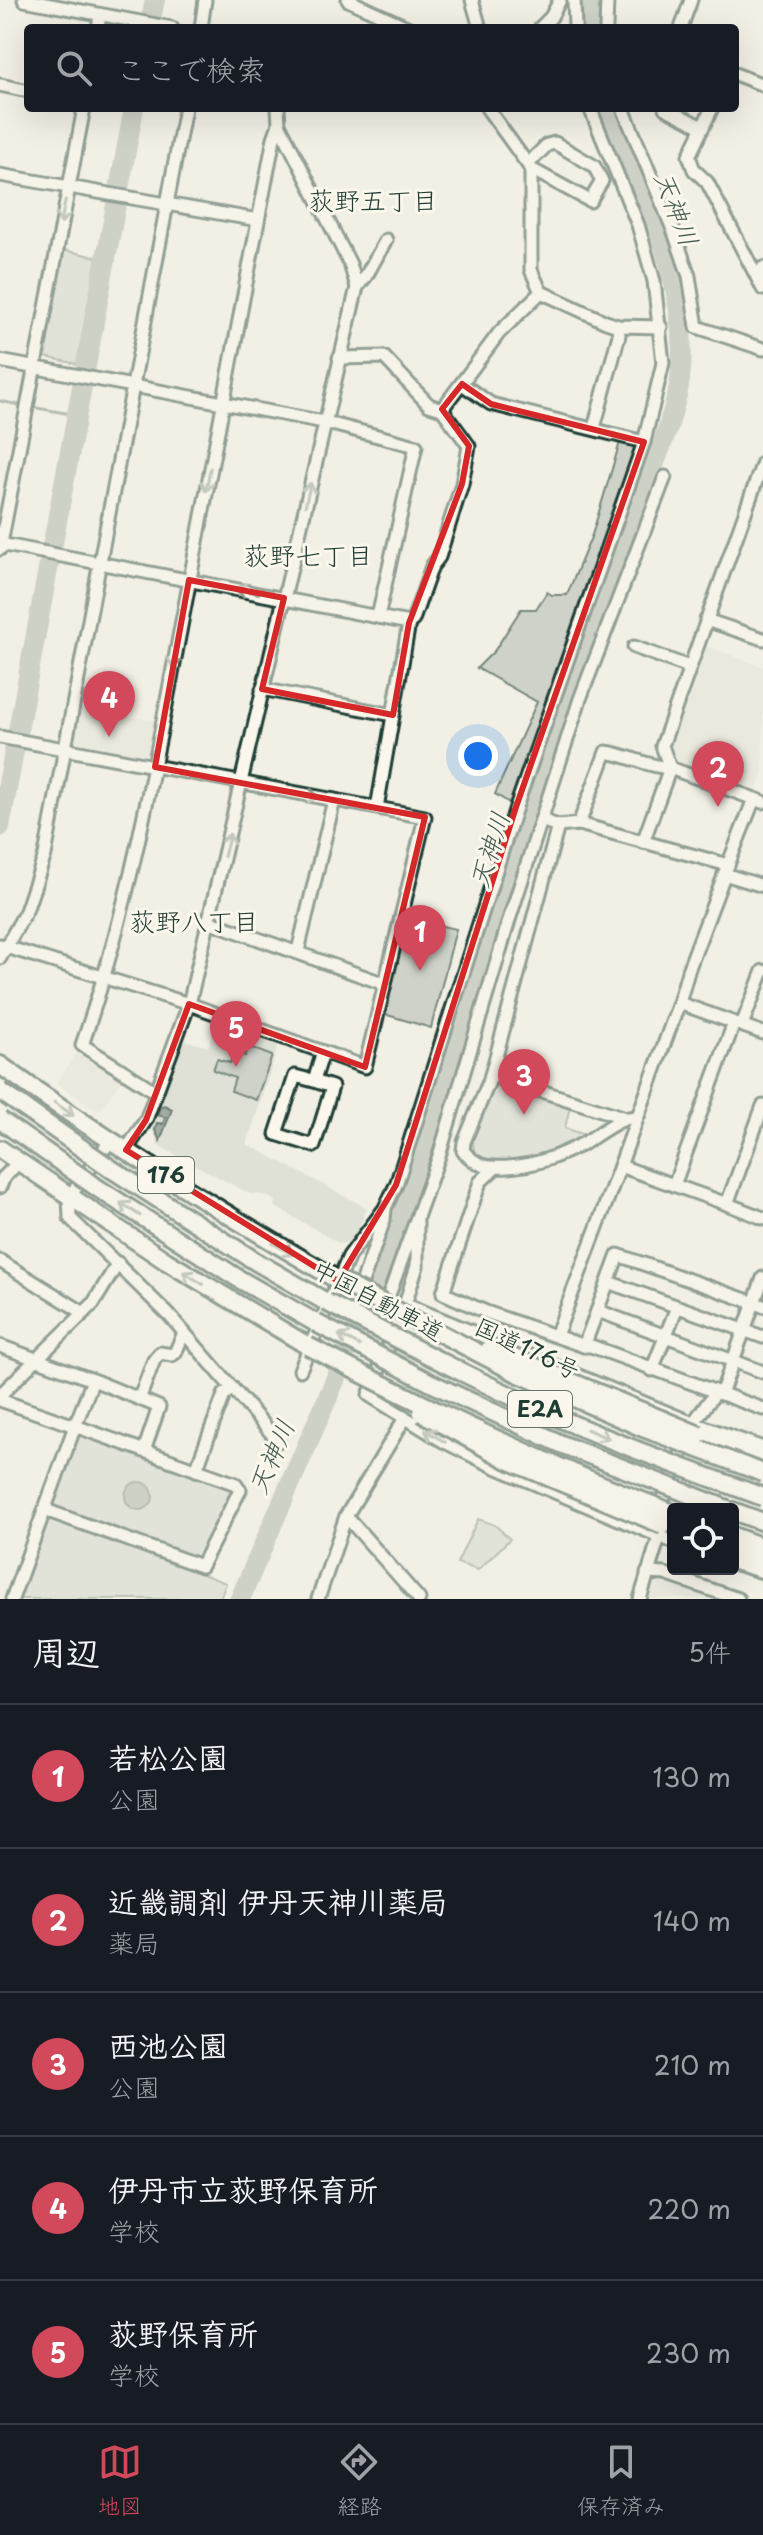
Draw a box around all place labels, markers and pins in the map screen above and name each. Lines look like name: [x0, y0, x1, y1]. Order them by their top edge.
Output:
pin: 4: [83, 671, 135, 737]
pin: 2: [692, 741, 744, 807]
pin: 1: [394, 905, 446, 971]
pin: 5: [210, 1001, 262, 1067]
pin: 3: [498, 1049, 550, 1115]

